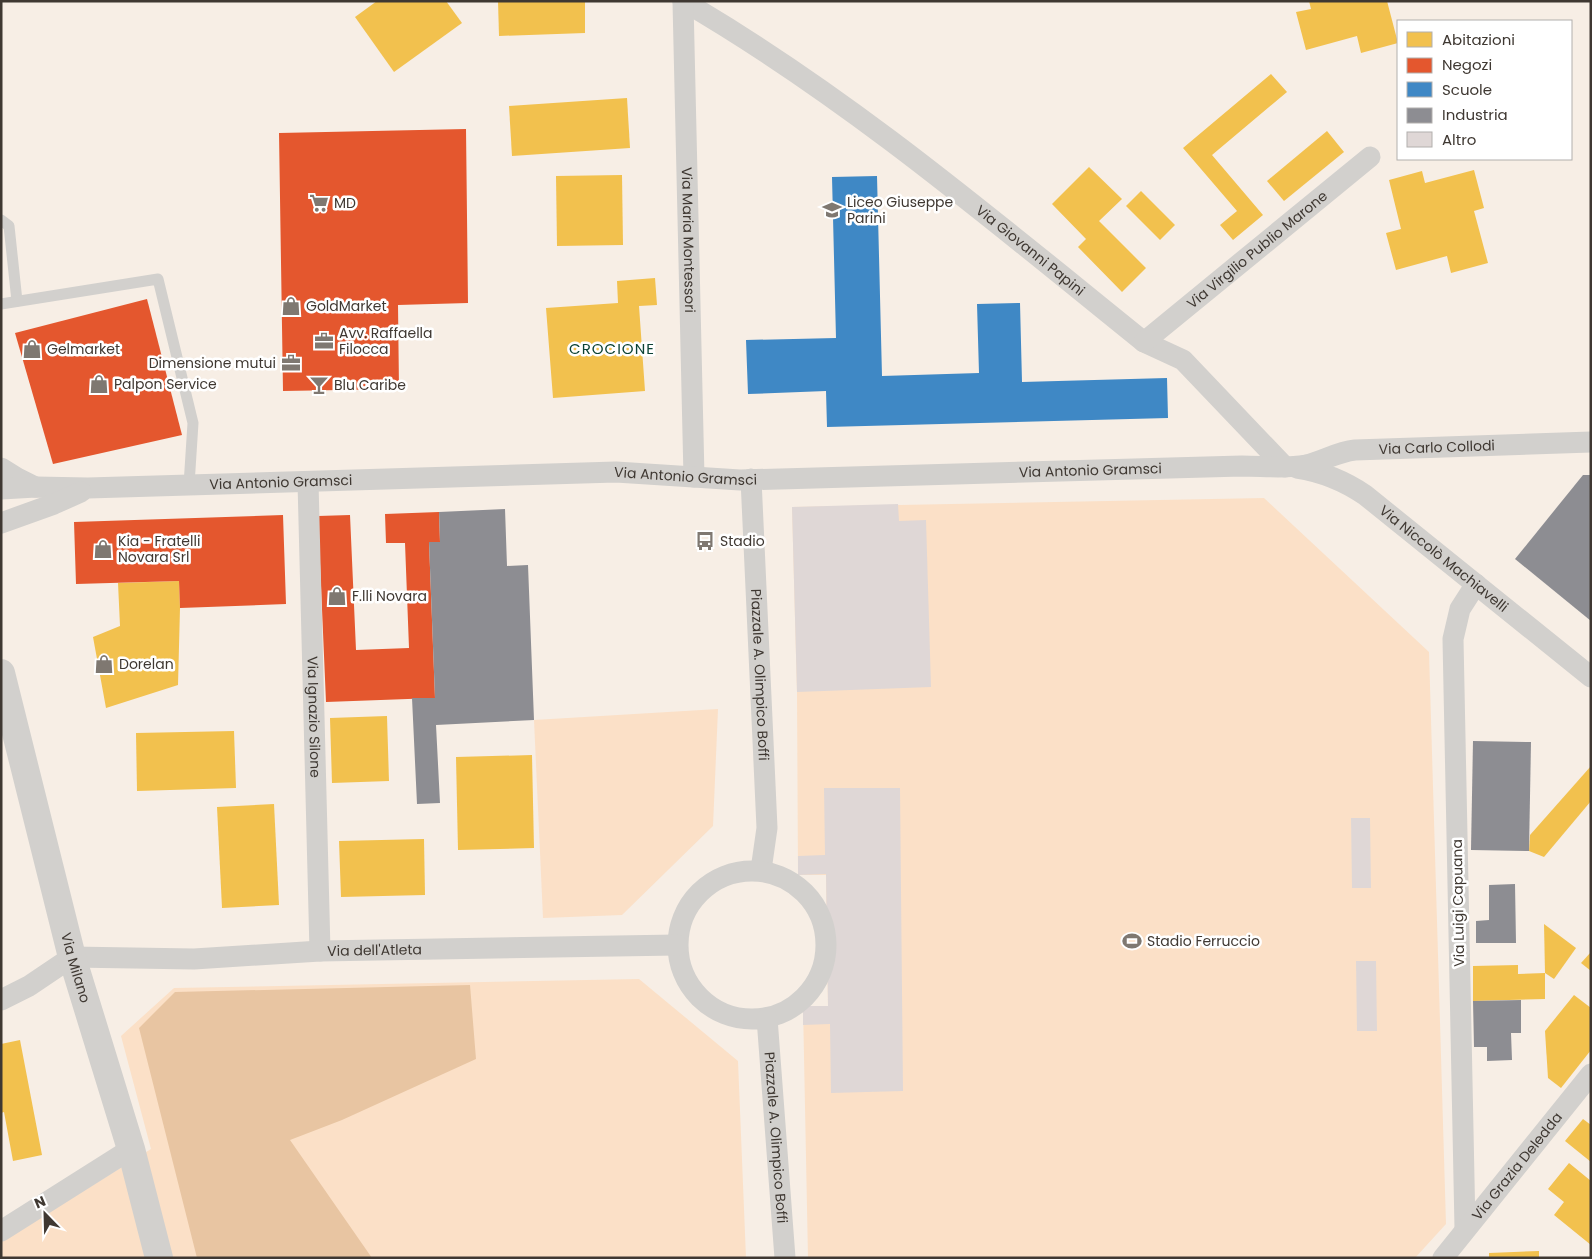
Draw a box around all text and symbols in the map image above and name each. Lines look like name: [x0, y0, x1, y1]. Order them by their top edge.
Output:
legend: [1397, 20, 1572, 160]
text: Abitazioni: [1442, 29, 1515, 50]
text: Negozi: [1442, 54, 1492, 75]
text: Scuole: [1442, 79, 1492, 100]
text: Industria: [1442, 104, 1508, 125]
text: Altro: [1442, 129, 1476, 150]
street label: Via Maria Montessori: [677, 167, 700, 313]
street label: Via Virgilio Publio Marone: [1182, 186, 1332, 313]
supermarket icon: MD: [308, 192, 330, 214]
place label: Liceo Giuseppe Parini: [847, 192, 954, 228]
place label: MD: [334, 193, 356, 213]
school or university icon: Liceo Giuseppe Parini: [821, 199, 843, 221]
street label: Via Giovanni Papini: [972, 200, 1089, 300]
shop icon: GoldMarket: [280, 295, 302, 317]
place label: GoldMarket: [306, 296, 387, 316]
place label: Avv. Raffaella Filocca: [339, 323, 433, 359]
office icon: Avv. Raffaella Filocca: [313, 330, 335, 352]
shop icon: Gelmarket: [21, 338, 43, 360]
district label: CROCIONE: [569, 338, 655, 359]
place label: Gelmarket: [47, 339, 120, 359]
office icon: Dimensione mutui: [280, 352, 302, 374]
place label: Dimensione mutui: [149, 353, 276, 373]
shop icon: Palpon Service: [88, 373, 110, 395]
place label: Palpon Service: [114, 374, 217, 394]
bar icon: Blu Caribe: [308, 374, 330, 396]
place label: Blu Caribe: [334, 375, 406, 395]
street label: Via Carlo Collodi: [1378, 435, 1495, 459]
street label: Via Antonio Gramsci: [1019, 458, 1162, 482]
street label: Via Antonio Gramsci: [614, 462, 757, 490]
street label: Via Antonio Gramsci: [209, 470, 353, 494]
street label: Via Niccolò Machiavelli: [1375, 500, 1513, 617]
bus stop icon: Stadio: [694, 530, 716, 552]
place label: Kia - Fratelli Novara Srl: [118, 531, 200, 567]
place label: Stadio: [720, 531, 765, 551]
shop icon: Kia - Fratelli Novara Srl: [92, 538, 114, 560]
shop icon: F.lli Novara: [326, 585, 348, 607]
place label: F.lli Novara: [352, 586, 427, 606]
street label: Piazzale A. Olimpico Boffi: [746, 588, 774, 761]
shop icon: Dorelan: [93, 653, 115, 675]
place label: Dorelan: [119, 654, 174, 674]
street label: Via Ignazio Silone: [302, 656, 326, 778]
street label: Via Luigi Capuana: [1447, 839, 1469, 967]
street label: Via Milano: [56, 930, 96, 1005]
sports icon: Stadio Ferruccio: [1121, 930, 1143, 952]
place label: Stadio Ferruccio: [1147, 931, 1260, 951]
street label: Via dell'Atleta: [327, 939, 422, 961]
street label: Piazzale A. Olimpico Boffi: [760, 1051, 792, 1224]
street label: Via Grazia Deledda: [1467, 1108, 1567, 1225]
north arrow: [20, 1189, 70, 1239]
text: N: [31, 1191, 49, 1213]

